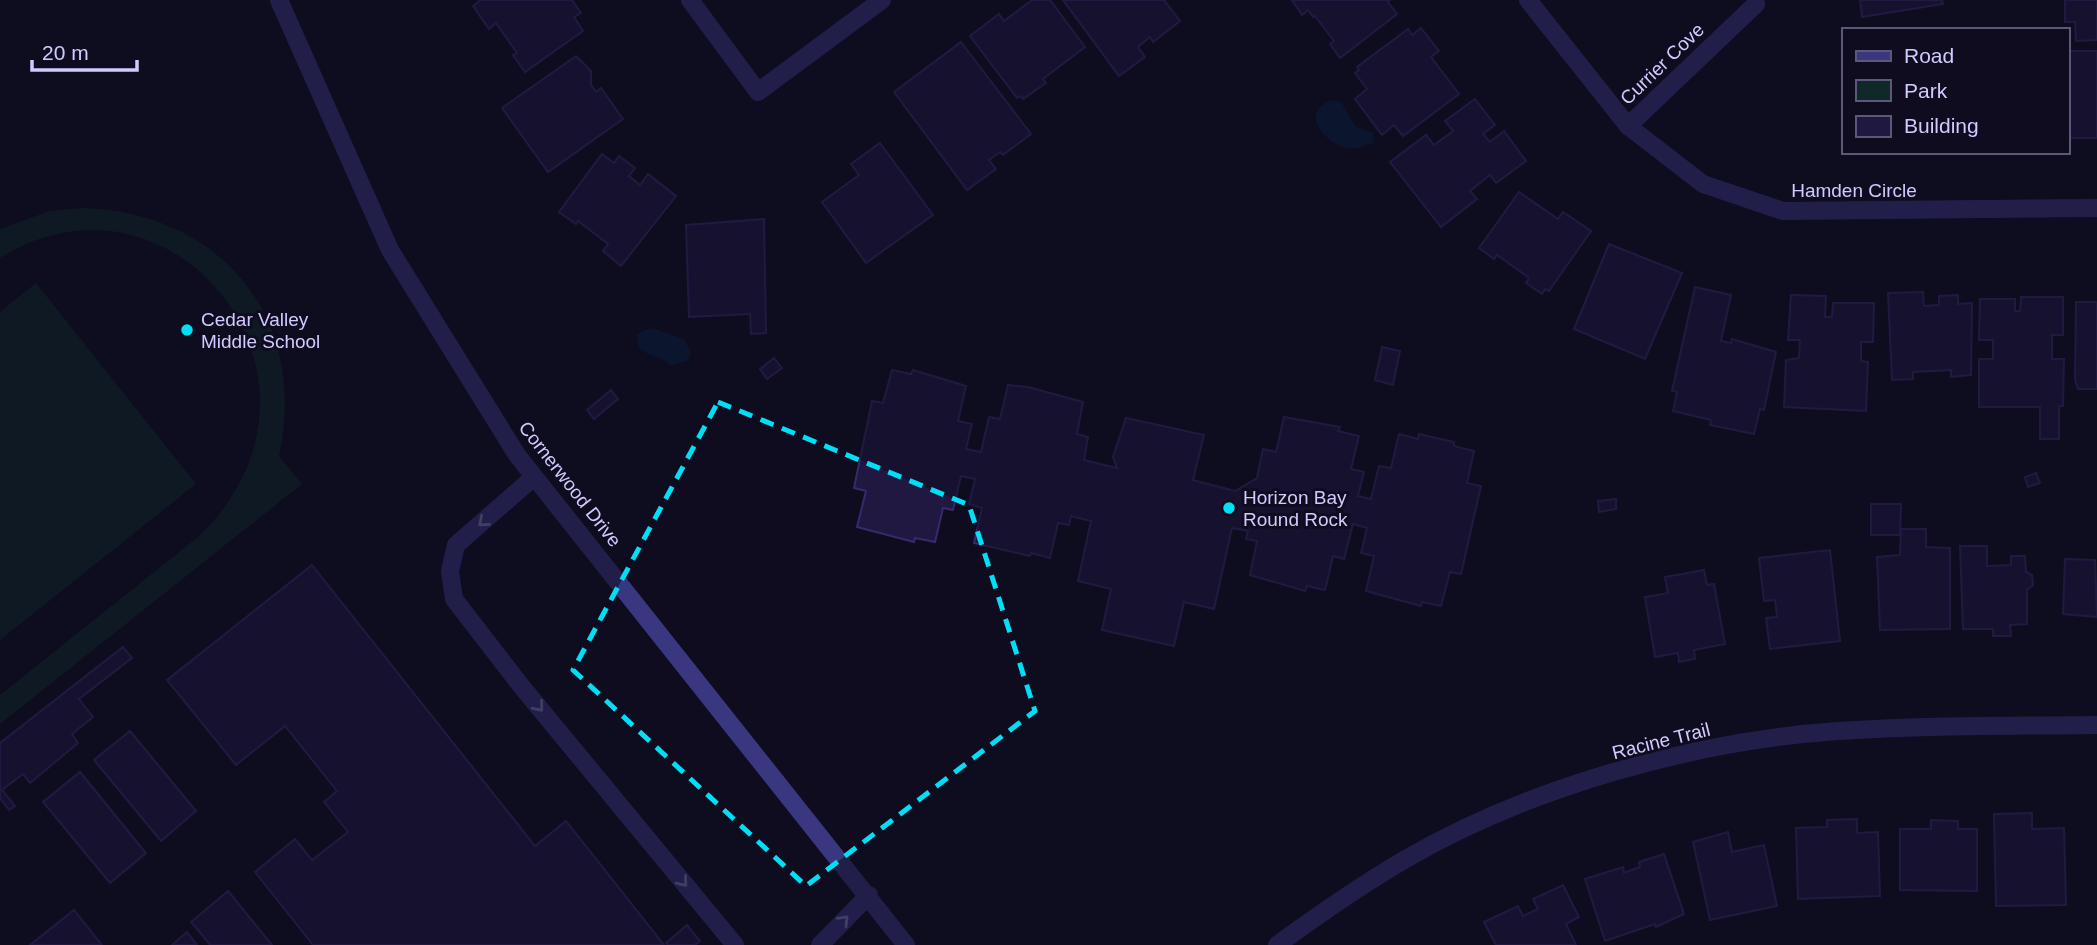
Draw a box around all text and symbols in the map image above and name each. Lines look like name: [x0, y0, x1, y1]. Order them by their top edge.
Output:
street label: Currier Cove: [1616, 19, 1708, 109]
scale bar: [32, 28, 136, 72]
legend: [1842, 28, 2069, 154]
text: 20 m: [42, 41, 89, 64]
text: Road: [1904, 44, 1954, 67]
text: Park: [1904, 79, 1948, 102]
text: Building: [1904, 114, 1979, 137]
street label: Hamden Circle: [1791, 180, 1917, 201]
place label: Cedar Valley Middle School: [201, 309, 320, 352]
marker: Cedar Valley Middle School: [179, 322, 195, 338]
street label: Cornerwood Drive: [515, 417, 625, 551]
place label: Horizon Bay Round Rock: [1243, 487, 1348, 530]
marker: Horizon Bay Round Rock: [1221, 500, 1237, 516]
one-way arrow: [478, 513, 491, 526]
one-way arrow: [530, 699, 543, 711]
street label: Racine Trail: [1610, 719, 1712, 763]
one-way arrow: [675, 874, 687, 887]
one-way arrow: [836, 915, 849, 928]

